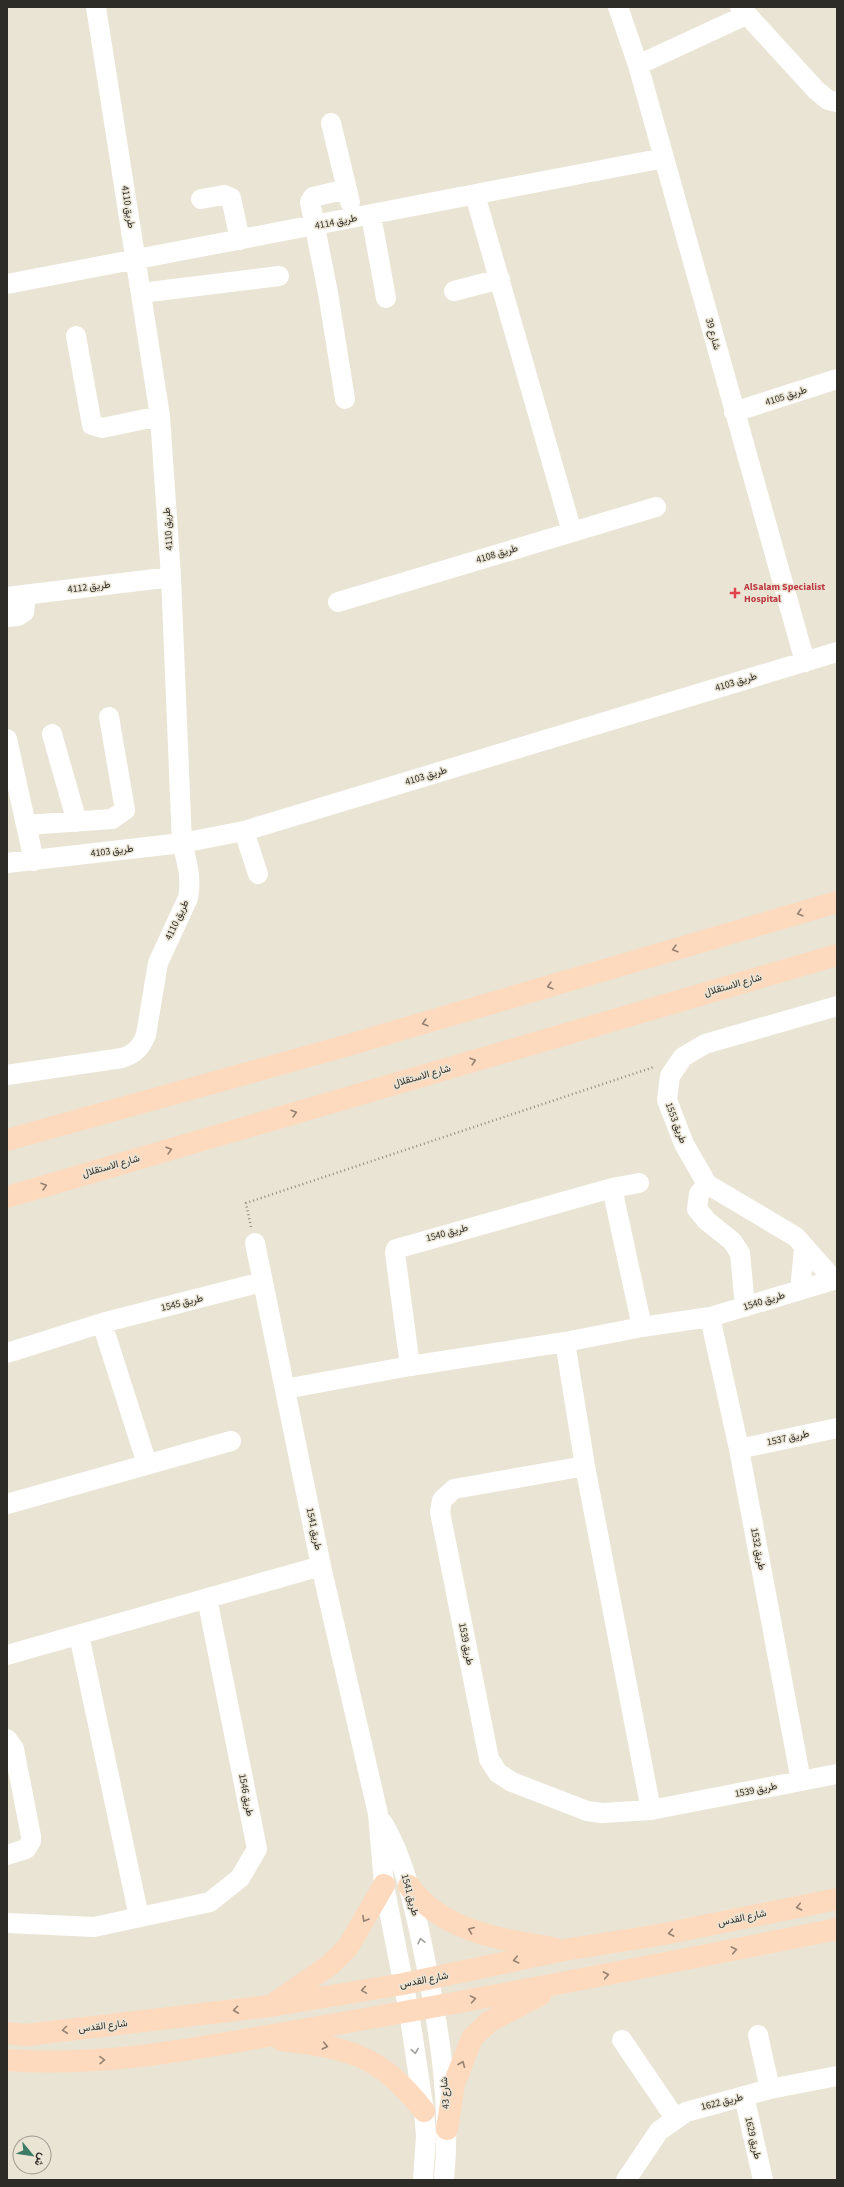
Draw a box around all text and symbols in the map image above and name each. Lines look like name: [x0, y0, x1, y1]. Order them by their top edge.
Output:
street label: طريق 4110: [118, 185, 138, 230]
street label: طريق 4114: [314, 211, 359, 233]
street label: شارع 39: [702, 317, 724, 351]
street label: طريق 4105: [763, 383, 809, 409]
street label: طريق 4110: [159, 507, 176, 551]
street label: طريق 4108: [474, 541, 520, 567]
street label: طريق 4112: [67, 577, 112, 597]
place label: AlSalam Specialist Hospital: [743, 580, 825, 606]
marker: AlSalam Specialist Hospital: [729, 587, 741, 599]
street label: طريق 4103: [713, 669, 759, 695]
street label: طريق 4103: [403, 763, 449, 789]
street label: طريق 4103: [90, 841, 135, 861]
street label: طريق 4110: [162, 897, 193, 942]
one-way arrow: [796, 908, 803, 917]
one-way arrow: [672, 944, 679, 953]
street label: شارع الاستقلال: [703, 970, 764, 1000]
one-way arrow: [547, 981, 554, 990]
one-way arrow: [422, 1018, 429, 1027]
one-way arrow: [469, 1057, 476, 1066]
street label: شارع الاستقلال: [392, 1061, 453, 1091]
street label: طريق 1553: [662, 1100, 690, 1146]
one-way arrow: [290, 1109, 297, 1118]
one-way arrow: [166, 1146, 173, 1154]
street label: شارع الاستقلال: [81, 1151, 142, 1181]
one-way arrow: [41, 1182, 48, 1191]
street label: طريق 1540: [424, 1221, 470, 1245]
street label: طريق 1540: [741, 1288, 787, 1314]
street label: طريق 1545: [159, 1291, 205, 1315]
street label: طريق 1537: [765, 1427, 811, 1449]
street label: طريق 1541: [303, 1506, 325, 1552]
street label: طريق 1532: [747, 1527, 769, 1572]
street label: طريق 1539: [455, 1622, 477, 1667]
street label: طريق 1546: [235, 1773, 257, 1818]
street label: طريق 1539: [734, 1779, 779, 1801]
street label: طريق 1541: [398, 1872, 422, 1918]
one-way arrow: [796, 1902, 802, 1910]
street label: شارع القدس: [716, 1906, 768, 1930]
one-way arrow: [363, 1915, 370, 1922]
one-way arrow: [467, 1927, 474, 1935]
one-way arrow: [668, 1928, 675, 1936]
one-way arrow: [417, 1938, 426, 1944]
one-way arrow: [731, 1946, 737, 1954]
one-way arrow: [513, 1956, 519, 1964]
street label: شارع القدس: [398, 1968, 450, 1992]
one-way arrow: [603, 1971, 609, 1979]
one-way arrow: [361, 1986, 367, 1994]
one-way arrow: [470, 1995, 476, 2004]
one-way arrow: [233, 2005, 239, 2014]
street label: شارع القدس: [78, 2016, 128, 2036]
one-way arrow: [62, 2026, 68, 2035]
one-way arrow: [322, 2042, 328, 2050]
one-way arrow: [410, 2048, 419, 2054]
one-way arrow: [99, 2056, 105, 2064]
one-way arrow: [457, 2061, 465, 2068]
street label: شارع 43: [437, 2076, 453, 2109]
street label: طريق 1622: [699, 2090, 745, 2114]
street label: طريق 1629: [741, 2115, 765, 2161]
north arrow: [12, 2135, 52, 2175]
text: ش: [31, 2150, 50, 2169]

